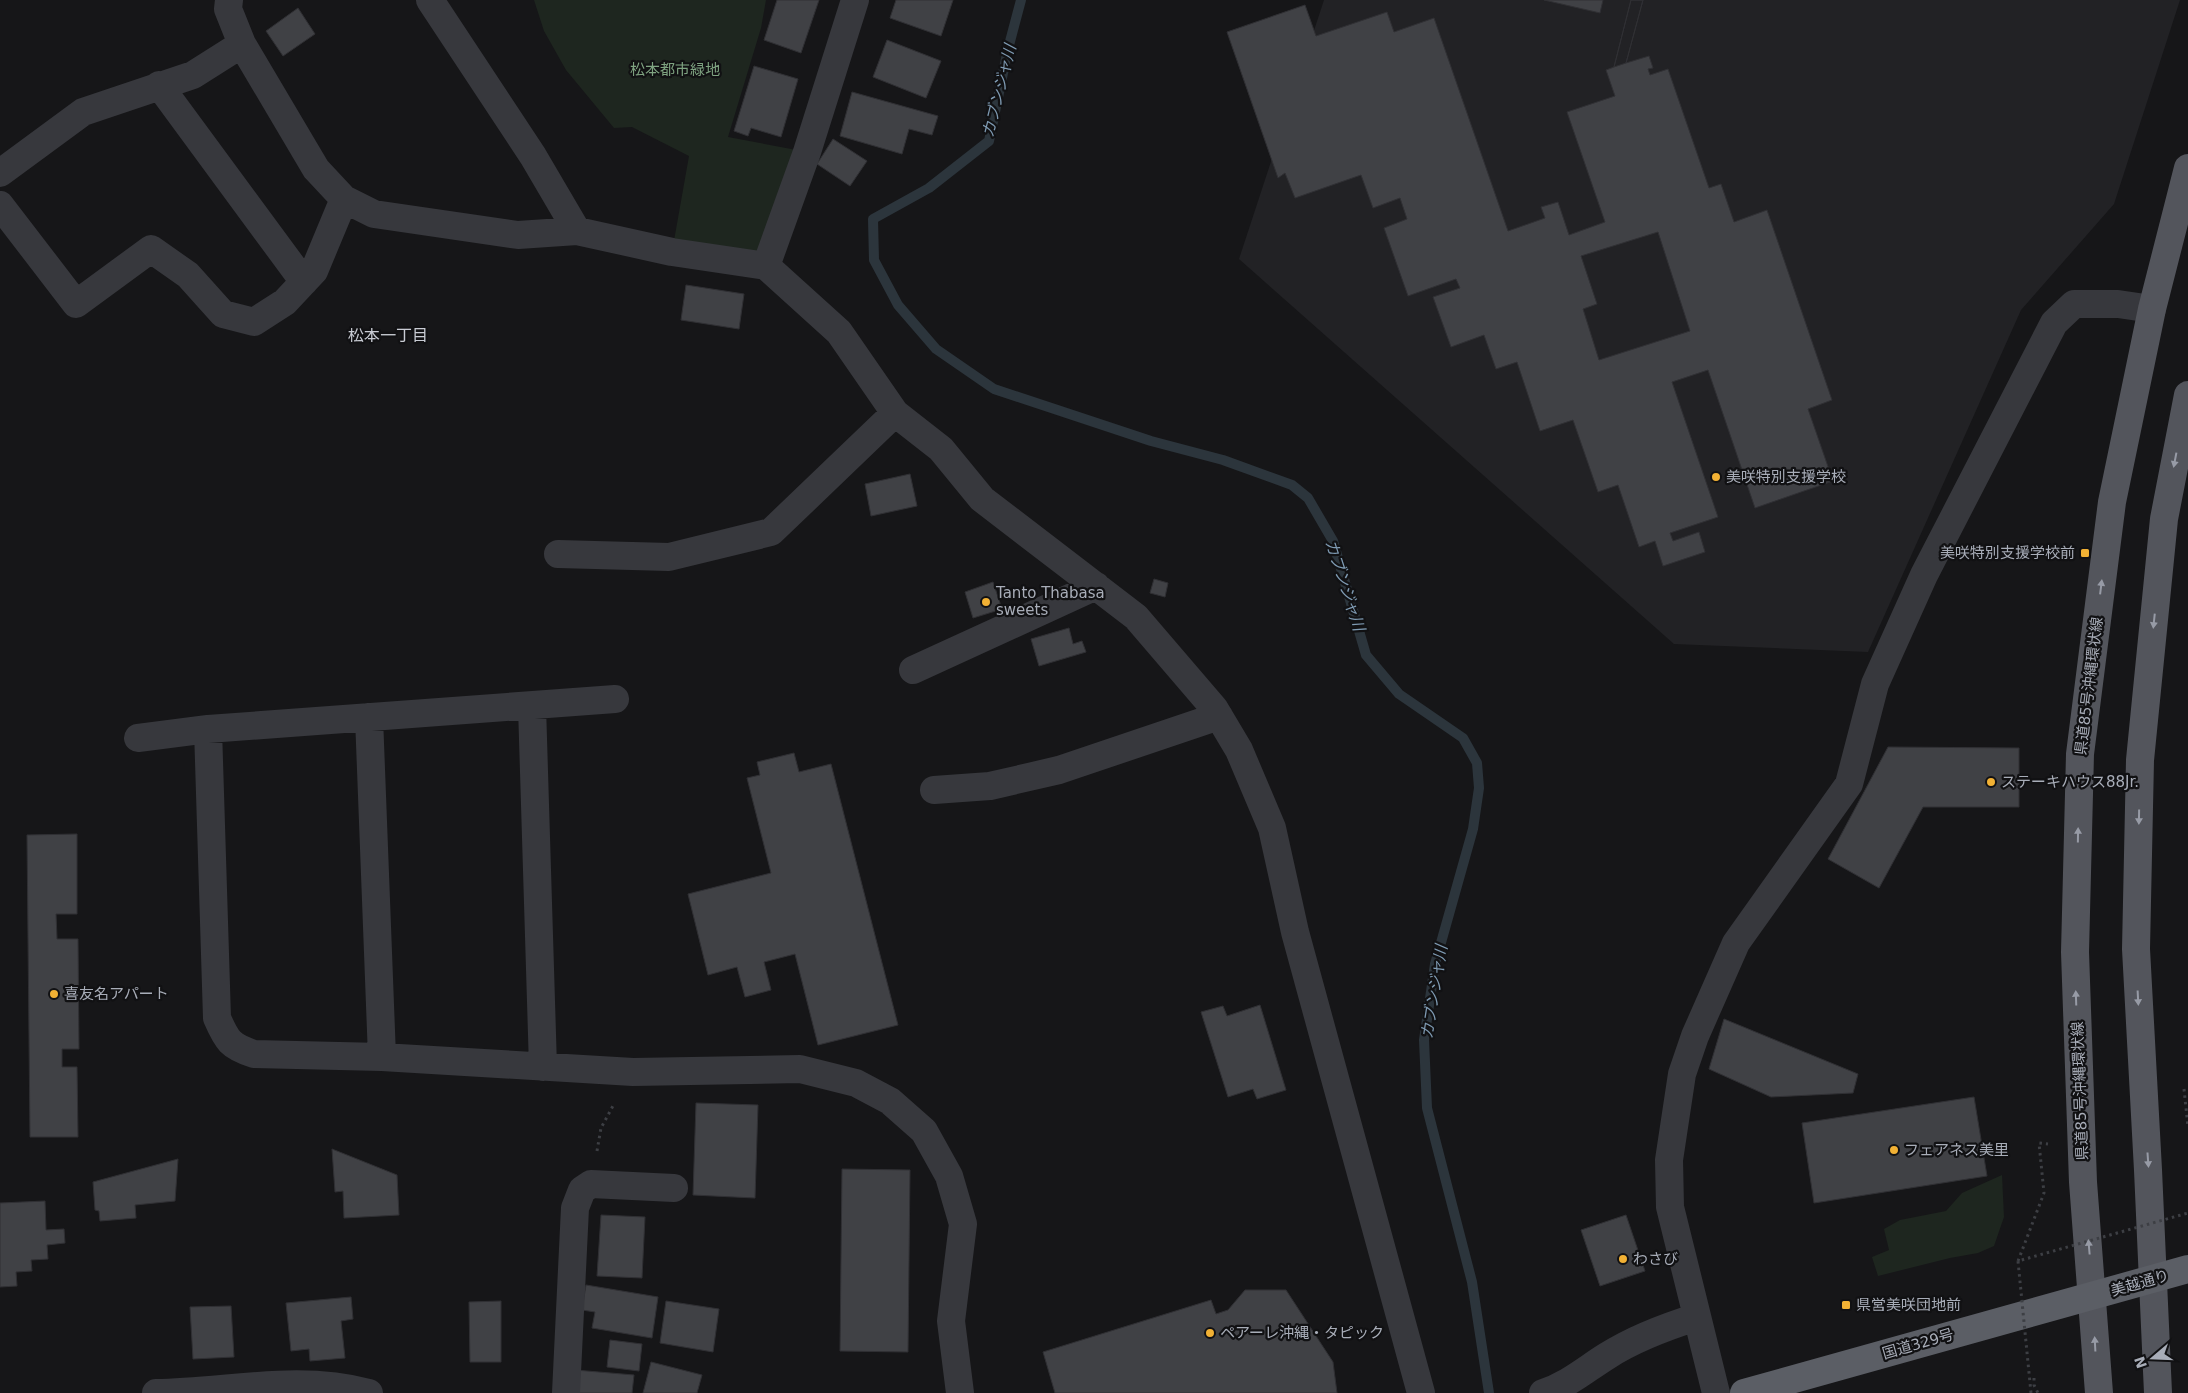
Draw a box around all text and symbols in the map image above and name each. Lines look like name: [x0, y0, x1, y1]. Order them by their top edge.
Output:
water label: カブンジャ川: [978, 41, 1020, 139]
park label: 松本都市緑地: [630, 61, 720, 79]
district label: 松本一丁目: [348, 326, 428, 345]
one-way arrow: [2171, 452, 2179, 468]
place label: 美咲特別支援学校: [1726, 468, 1846, 486]
marker: 美咲特別支援学校: [1710, 471, 1722, 483]
water label: カブンジャ川: [1321, 537, 1369, 635]
place label: 美咲特別支援学校前: [1940, 544, 2075, 562]
marker: 美咲特別支援学校前: [2079, 547, 2091, 559]
one-way arrow: [2097, 578, 2105, 594]
place label: Tanto Thabasa sweets: [995, 584, 1105, 619]
marker: Tanto Thabasa sweets: [980, 596, 992, 608]
one-way arrow: [2150, 613, 2158, 629]
street label: 県道85号沖縄環状線: [2072, 616, 2106, 756]
place label: ステーキハウス88Jr.: [2001, 773, 2139, 791]
marker: ステーキハウス88Jr.: [1985, 776, 1997, 788]
one-way arrow: [2135, 810, 2143, 826]
one-way arrow: [2074, 827, 2082, 843]
water label: カブンジャ川: [1417, 942, 1451, 1041]
place label: 喜友名アパート: [64, 985, 169, 1003]
marker: 喜友名アパート: [48, 988, 60, 1000]
one-way arrow: [2072, 989, 2080, 1005]
one-way arrow: [2135, 990, 2143, 1006]
street label: 県道85号沖縄環状線: [2069, 1021, 2091, 1161]
place label: フェアネス美里: [1904, 1141, 2009, 1159]
marker: フェアネス美里: [1888, 1144, 1900, 1156]
one-way arrow: [2144, 1152, 2152, 1168]
one-way arrow: [2084, 1239, 2092, 1255]
place label: わさび: [1633, 1250, 1678, 1268]
marker: わさび: [1617, 1253, 1629, 1265]
street label: 美越通り: [2109, 1266, 2171, 1300]
place label: 県営美咲団地前: [1856, 1296, 1961, 1314]
marker: 県営美咲団地前: [1840, 1299, 1852, 1311]
place label: ペアーレ沖縄・タピック: [1220, 1324, 1384, 1342]
street label: 国道329号: [1880, 1325, 1956, 1363]
marker: ペアーレ沖縄・タピック: [1204, 1327, 1216, 1339]
north arrow: [2128, 1333, 2178, 1383]
one-way arrow: [2091, 1336, 2099, 1352]
text: N: [2131, 1354, 2150, 1370]

